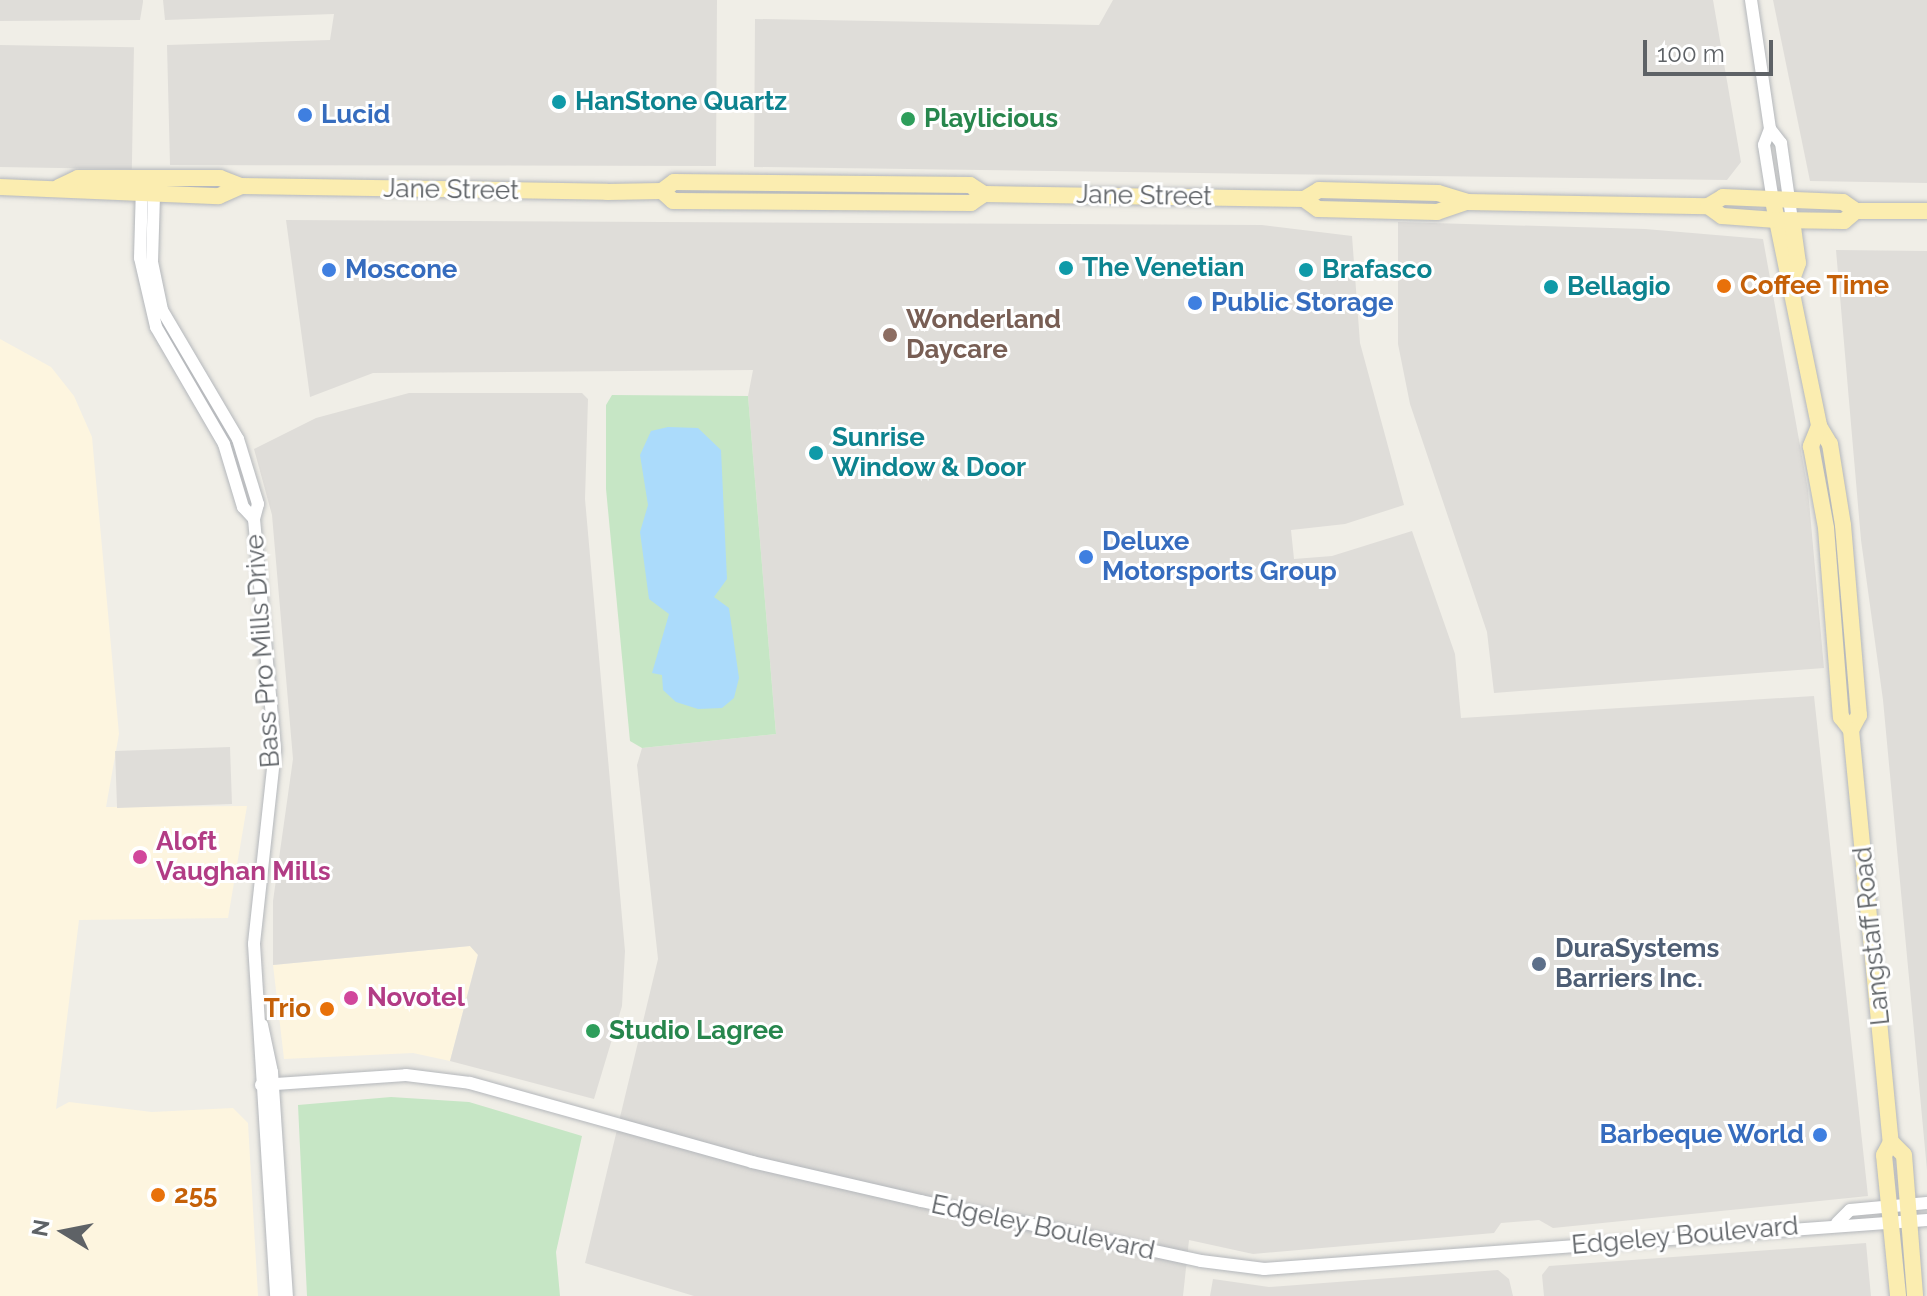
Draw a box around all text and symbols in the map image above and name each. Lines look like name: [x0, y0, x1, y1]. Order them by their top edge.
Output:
scale bar: [1647, 24, 1777, 74]
text: 100 m: [1657, 39, 1725, 68]
place label: HanStone Quartz: [575, 86, 787, 118]
marker: HanStone Quartz: [550, 93, 568, 111]
place label: Lucid: [321, 99, 390, 131]
place label: Playlicious: [924, 103, 1058, 135]
marker: Lucid: [296, 106, 314, 124]
marker: Playlicious: [899, 110, 917, 128]
street label: Jane Street: [383, 173, 519, 207]
street label: Jane Street: [1076, 179, 1212, 213]
place label: The Venetian: [1082, 252, 1245, 284]
place label: Moscone: [345, 254, 457, 286]
place label: Brafasco: [1322, 254, 1432, 286]
marker: The Venetian: [1057, 259, 1075, 277]
marker: Moscone: [320, 261, 338, 279]
marker: Brafasco: [1297, 261, 1315, 279]
place label: Coffee Time: [1740, 270, 1890, 302]
place label: Bellagio: [1567, 271, 1671, 303]
marker: Coffee Time: [1715, 277, 1733, 295]
marker: Bellagio: [1542, 278, 1560, 296]
place label: Public Storage: [1211, 287, 1394, 319]
marker: Public Storage: [1186, 294, 1204, 312]
place label: Wonderland Daycare: [906, 304, 1061, 366]
marker: Wonderland Daycare: [881, 326, 899, 344]
place label: Sunrise Window & Door: [832, 422, 1027, 484]
marker: Sunrise Window & Door: [807, 444, 825, 462]
place label: Deluxe Motorsports Group: [1102, 526, 1337, 588]
street label: Bass Pro Mills Drive: [239, 533, 287, 769]
marker: Deluxe Motorsports Group: [1077, 548, 1095, 566]
place label: Aloft Vaughan Mills: [156, 826, 331, 888]
street label: Langstaff Road: [1847, 845, 1897, 1027]
marker: Aloft Vaughan Mills: [131, 848, 149, 866]
place label: DuraSystems Barriers Inc.: [1555, 933, 1719, 994]
marker: DuraSystems Barriers Inc.: [1530, 955, 1548, 973]
place label: Novotel: [367, 982, 465, 1014]
marker: Novotel: [342, 989, 360, 1007]
place label: Trio: [264, 993, 311, 1025]
marker: Trio: [318, 1000, 336, 1018]
place label: Studio Lagree: [609, 1015, 784, 1047]
marker: Studio Lagree: [584, 1022, 602, 1040]
place label: Barbeque World: [1599, 1119, 1804, 1151]
marker: Barbeque World: [1811, 1126, 1829, 1144]
place label: 255: [174, 1179, 217, 1211]
marker: 255: [149, 1186, 167, 1204]
street label: Edgeley Boulevard: [928, 1189, 1158, 1267]
north arrow: [24, 1192, 104, 1272]
street label: Edgeley Boulevard: [1570, 1211, 1800, 1261]
text: N: [26, 1217, 55, 1238]

